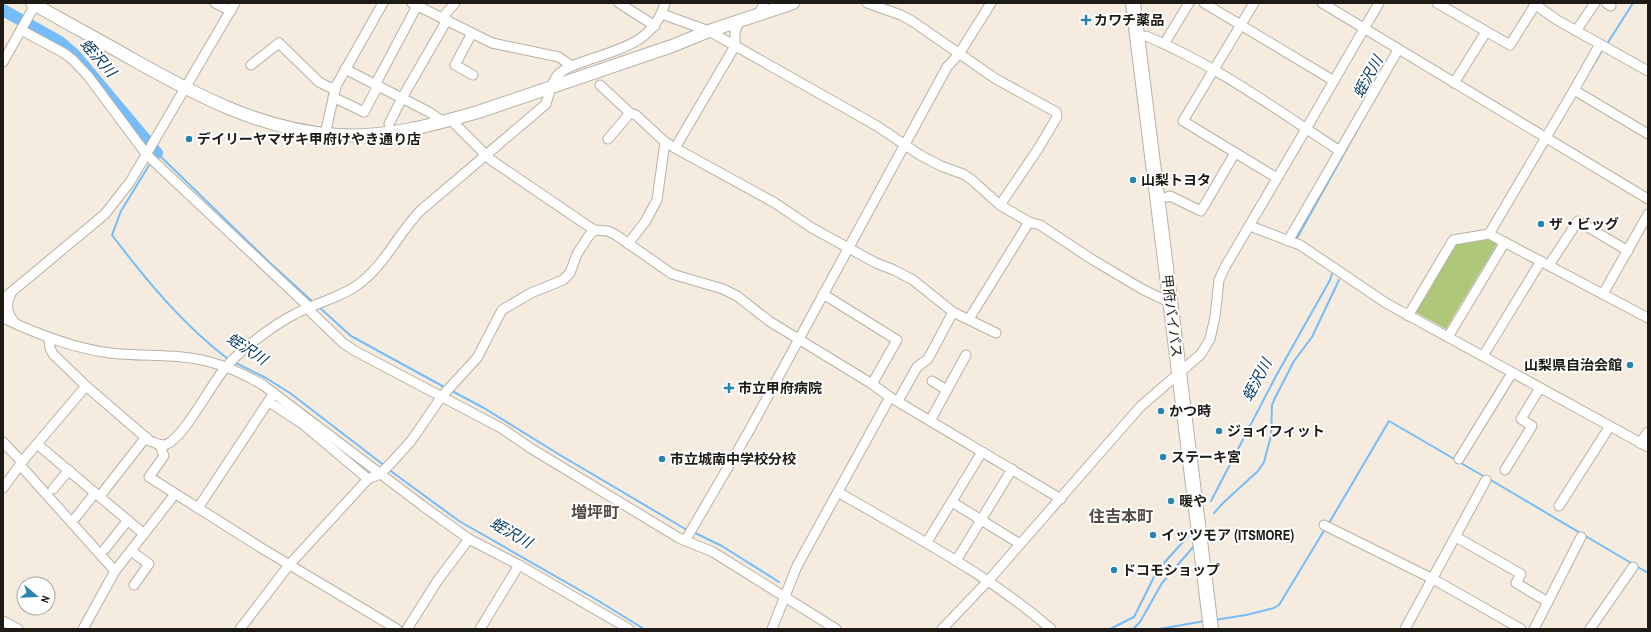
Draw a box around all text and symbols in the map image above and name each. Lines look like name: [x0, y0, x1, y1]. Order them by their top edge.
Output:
place label: カワチ薬品: [1094, 11, 1164, 29]
marker: カワチ薬品: [1081, 15, 1091, 25]
water label: 蛭沢川: [76, 34, 123, 83]
water label: 蛭沢川: [1347, 50, 1389, 102]
place label: デイリーヤマザキ甲府けやき通り店: [197, 130, 421, 148]
marker: デイリーヤマザキ甲府けやき通り店: [184, 134, 194, 144]
place label: 山梨トヨタ: [1141, 171, 1211, 189]
marker: 山梨トヨタ: [1128, 175, 1138, 185]
place label: ザ・ビッグ: [1549, 215, 1619, 233]
marker: ザ・ビッグ: [1536, 219, 1546, 229]
street label: 甲府バイパス: [1158, 273, 1186, 359]
water label: 蛭沢川: [223, 328, 274, 371]
water label: 蛭沢川: [1237, 353, 1277, 405]
place label: 山梨県自治会館: [1524, 356, 1622, 374]
marker: 山梨県自治会館: [1625, 360, 1635, 370]
place label: 市立甲府病院: [738, 379, 822, 397]
marker: 市立甲府病院: [723, 382, 735, 394]
place label: かつ時: [1169, 402, 1211, 420]
marker: かつ時: [1156, 406, 1166, 416]
place label: ジョイフィット: [1227, 422, 1325, 440]
marker: ジョイフィット: [1214, 426, 1224, 436]
place label: ステーキ宮: [1171, 448, 1241, 466]
place label: 市立城南中学校分校: [670, 450, 796, 468]
marker: ステーキ宮: [1158, 452, 1168, 462]
marker: 市立城南中学校分校: [657, 454, 667, 464]
place label: 暖や: [1179, 492, 1207, 510]
marker: 暖や: [1166, 496, 1176, 506]
district label: 増坪町: [571, 501, 619, 523]
district label: 住吉本町: [1088, 505, 1153, 527]
water label: 蛭沢川: [487, 512, 538, 554]
place label: イッツモア (ITSMORE): [1161, 526, 1294, 544]
marker: イッツモア (ITSMORE): [1148, 530, 1158, 540]
place label: ドコモショップ: [1122, 561, 1220, 579]
marker: ドコモショップ: [1109, 565, 1119, 575]
north arrow: [16, 576, 56, 616]
text: N: [38, 594, 53, 605]

